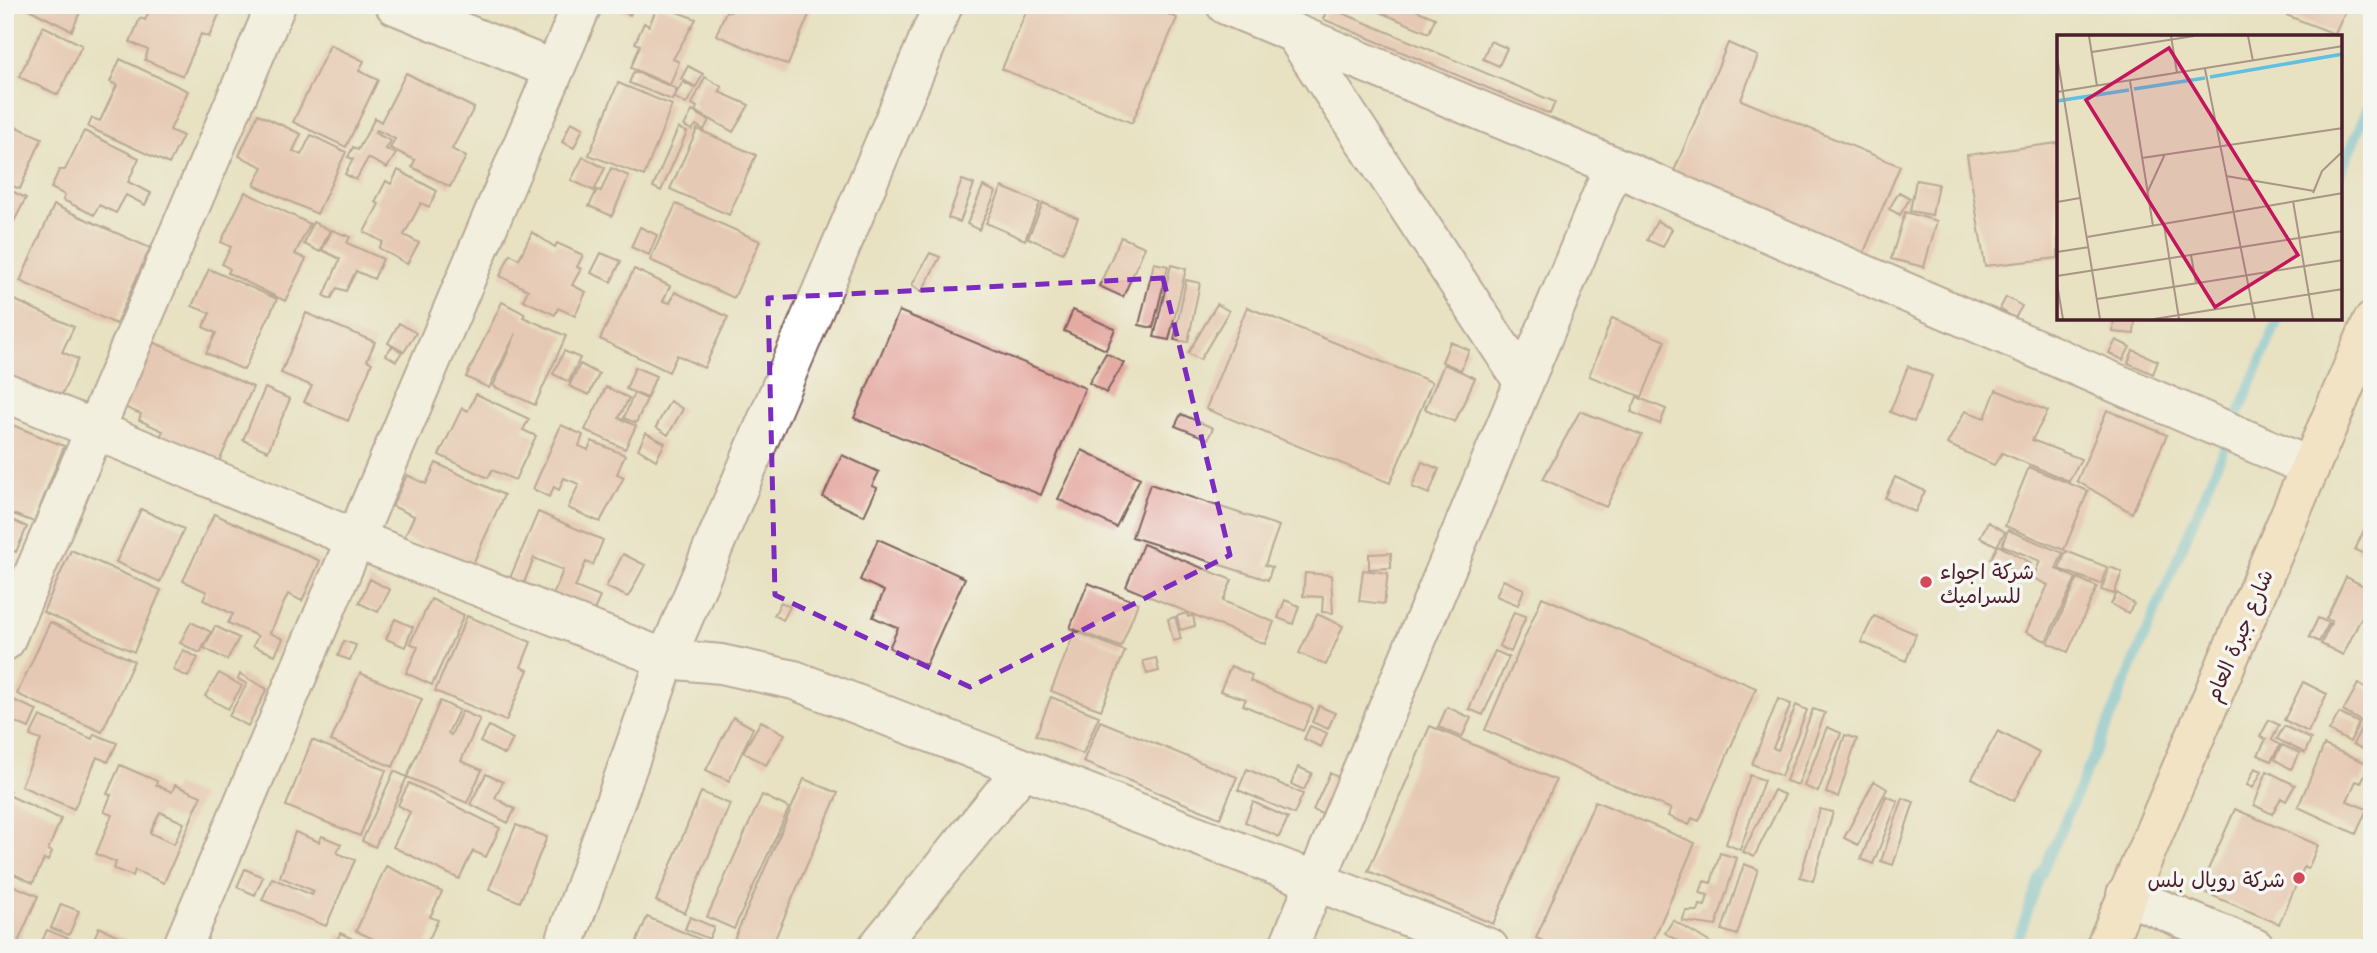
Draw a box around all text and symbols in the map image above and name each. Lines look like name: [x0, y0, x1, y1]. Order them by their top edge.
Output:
inset map: [2057, 35, 2342, 320]
place label: شركة اجواء للسراميك: [1940, 557, 2034, 608]
street label: شارع جبرة العام: [2198, 565, 2282, 707]
marker: شركة اجواء للسراميك: [1918, 574, 1934, 590]
place label: شركة رويال بلس: [2148, 865, 2285, 893]
marker: شركة رويال بلس: [2291, 870, 2307, 886]

